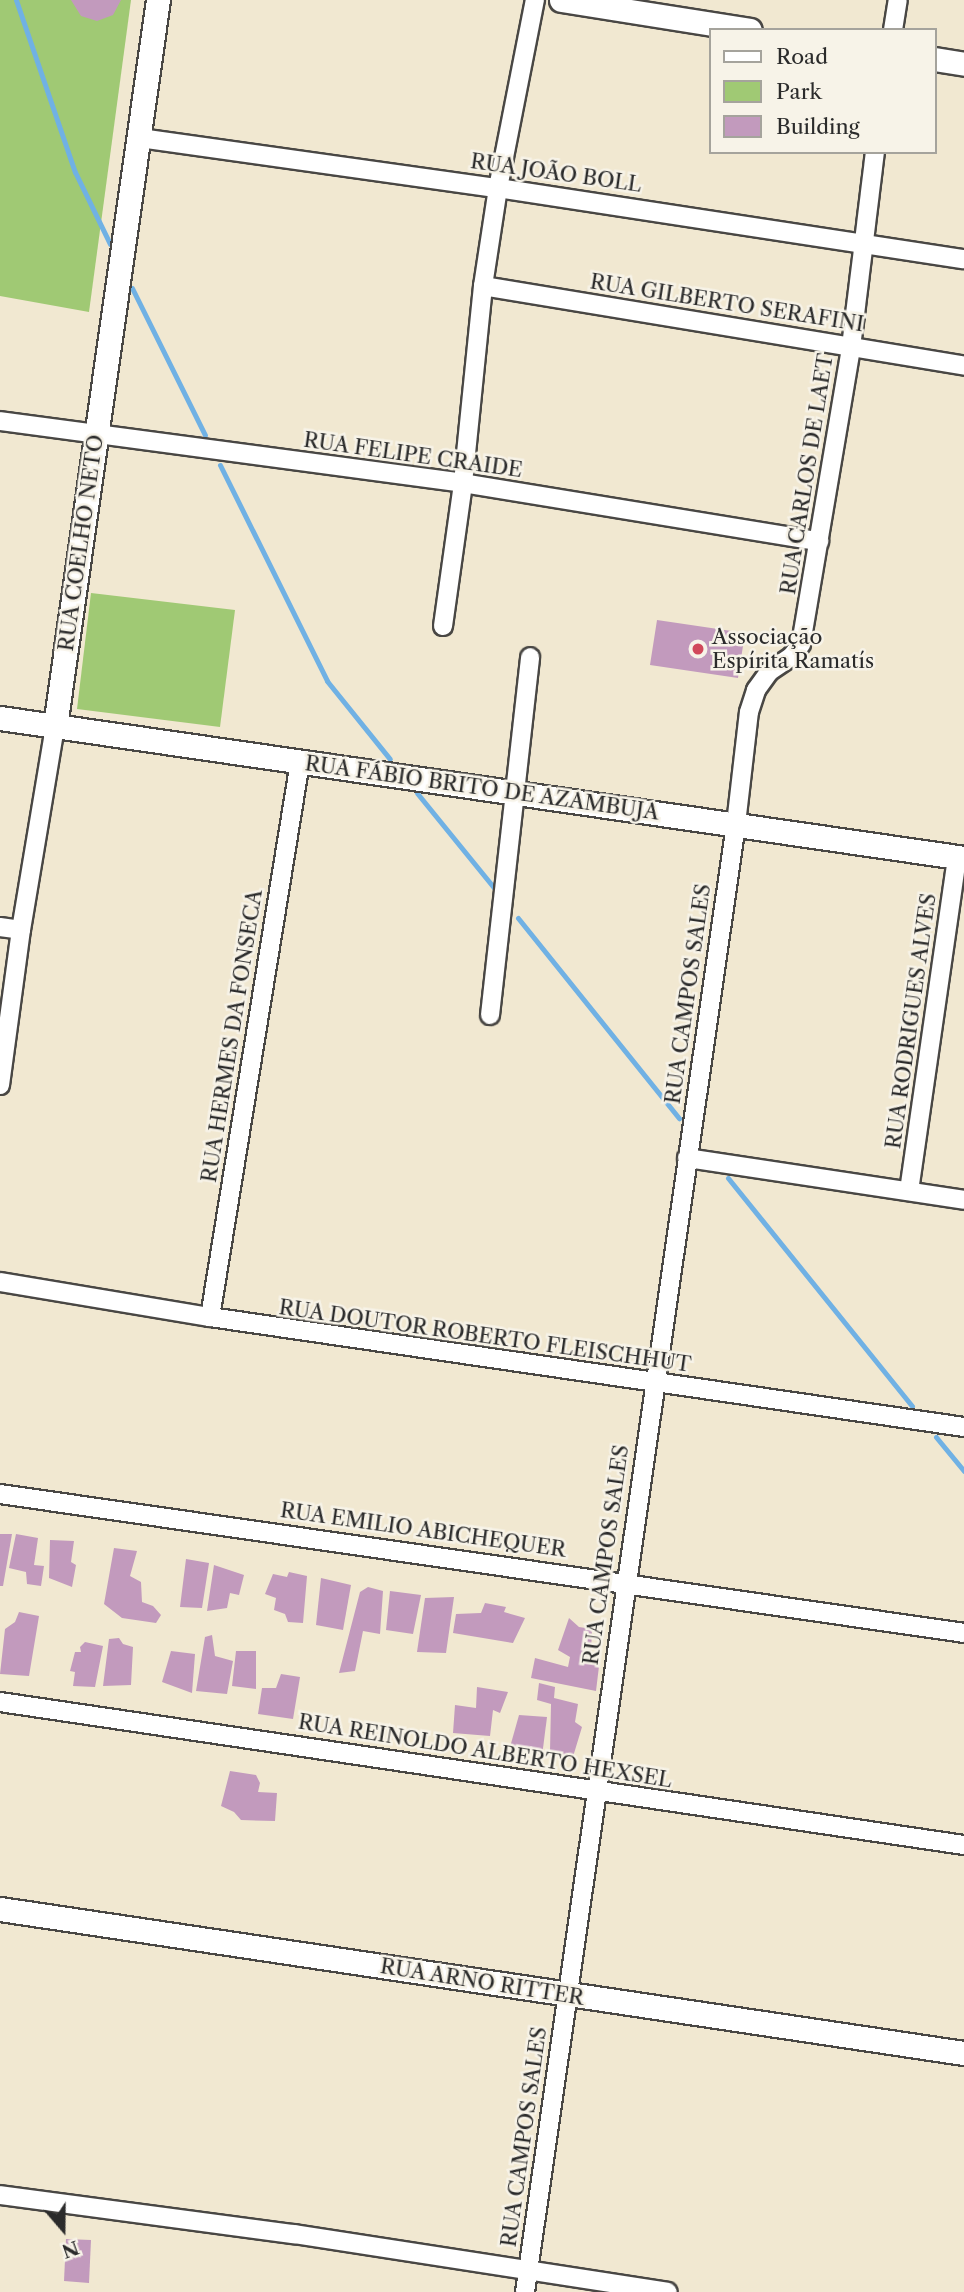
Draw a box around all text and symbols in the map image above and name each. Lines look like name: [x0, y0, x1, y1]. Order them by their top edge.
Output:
legend: [708, 28, 936, 154]
text: Road: [776, 44, 828, 69]
text: Park: [776, 79, 822, 104]
text: Building: [776, 114, 860, 139]
street label: RUA JOÃO BOLL: [468, 148, 644, 198]
street label: RUA GILBERTO SERAFINI: [588, 269, 866, 337]
street label: RUA CARLOS DE LAET: [775, 351, 839, 597]
street label: RUA FELIPE CRAIDE: [302, 427, 524, 483]
street label: RUA COELHO NETO: [53, 433, 109, 653]
place label: Associação Espírita Ramatís: [712, 624, 874, 674]
marker: Associação Espírita Ramatís: [690, 641, 706, 657]
street label: RUA FÁBIO BRITO DE AZAMBUJA: [303, 751, 661, 825]
street label: RUA CAMPOS SALES: [660, 882, 716, 1106]
street label: RUA HERMES DA FONSECA: [196, 887, 268, 1185]
street label: RUA RODRIGUES ALVES: [880, 891, 942, 1151]
street label: RUA DOUTOR ROBERTO FLEISCHHUT: [276, 1294, 694, 1378]
street label: RUA CAMPOS SALES: [578, 1443, 634, 1667]
street label: RUA EMILIO ABICHEQUER: [278, 1497, 568, 1563]
street label: RUA REINOLDO ALBERTO HEXSEL: [296, 1709, 674, 1793]
street label: RUA ARNO RITTER: [378, 1953, 586, 2011]
street label: RUA CAMPOS SALES: [496, 2025, 552, 2249]
north arrow: [28, 2194, 98, 2264]
text: N: [59, 2236, 82, 2263]

